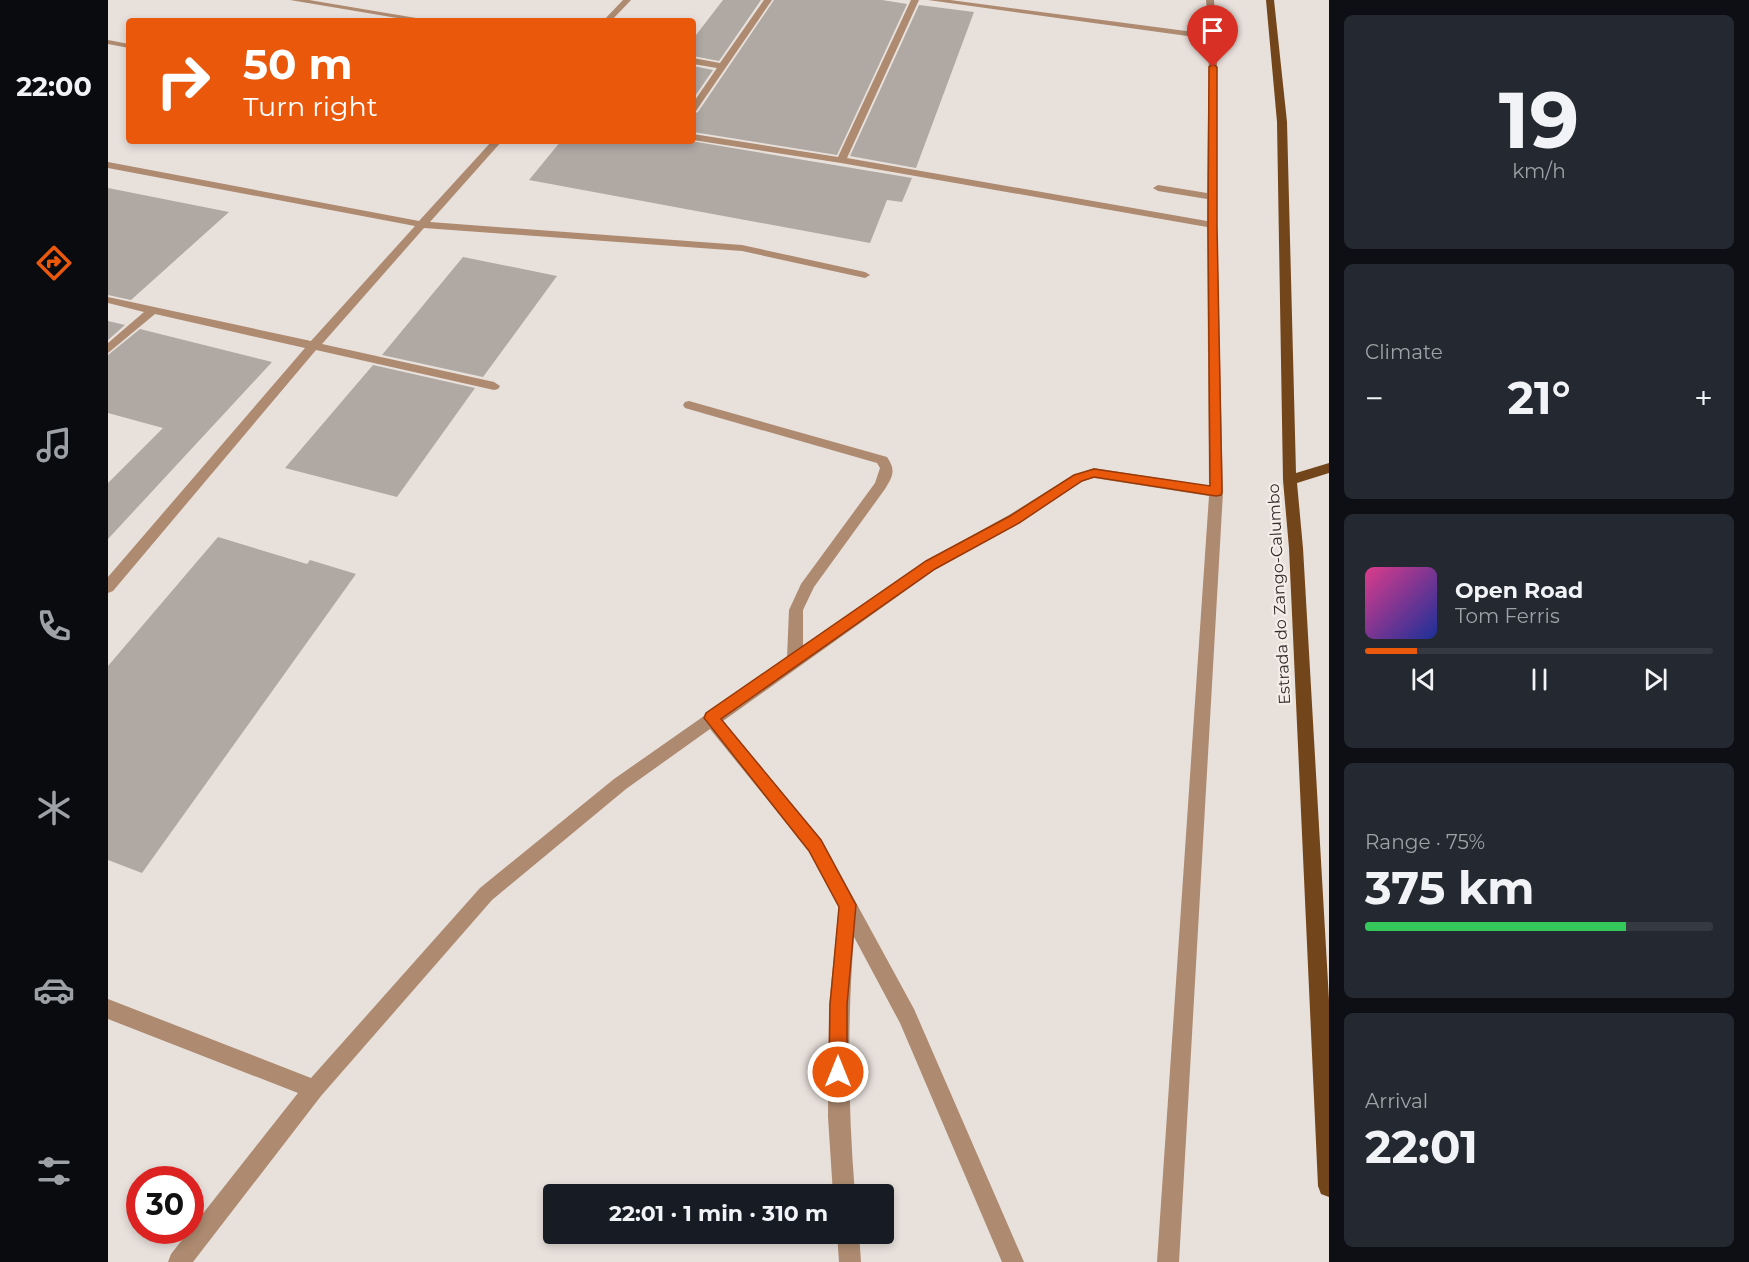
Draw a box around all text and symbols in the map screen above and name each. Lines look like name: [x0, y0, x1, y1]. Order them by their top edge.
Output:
pin: [1187, 5, 1238, 67]
icon: arrive: [1196, 14, 1229, 47]
text: 50 m: [243, 38, 352, 90]
icon: right: [144, 42, 222, 120]
text: 22:00: [16, 70, 92, 103]
text: 19: [1499, 72, 1579, 168]
text: Turn right: [243, 90, 378, 123]
text: km/h: [1512, 159, 1566, 183]
icon: directions: [33, 242, 75, 284]
text: Climate: [1365, 340, 1443, 364]
text: 21°: [1507, 370, 1571, 425]
text: −: [1365, 378, 1384, 418]
text: +: [1694, 378, 1713, 418]
icon: music: [33, 424, 75, 466]
street label: Estrada do Zango-Calumbo: [1264, 483, 1294, 705]
text: Open Road: [1455, 577, 1583, 604]
text: Tom Ferris: [1455, 604, 1560, 628]
icon: phone: [33, 605, 75, 647]
icon: previous: [1407, 663, 1440, 696]
icon: pause: [1523, 663, 1556, 696]
icon: next: [1639, 663, 1672, 696]
icon: climate: [33, 787, 75, 829]
text: Range · 75%: [1365, 830, 1485, 854]
text: 375 km: [1365, 860, 1534, 915]
icon: car: [33, 969, 75, 1011]
position arrow: [806, 1040, 870, 1104]
text: Arrival: [1365, 1089, 1428, 1113]
text: 22:01: [1365, 1119, 1478, 1174]
icon: filters: [33, 1150, 75, 1192]
speed limit sign: 30: [126, 1166, 204, 1244]
text: 22:01 · 1 min · 310 m: [609, 1200, 828, 1227]

